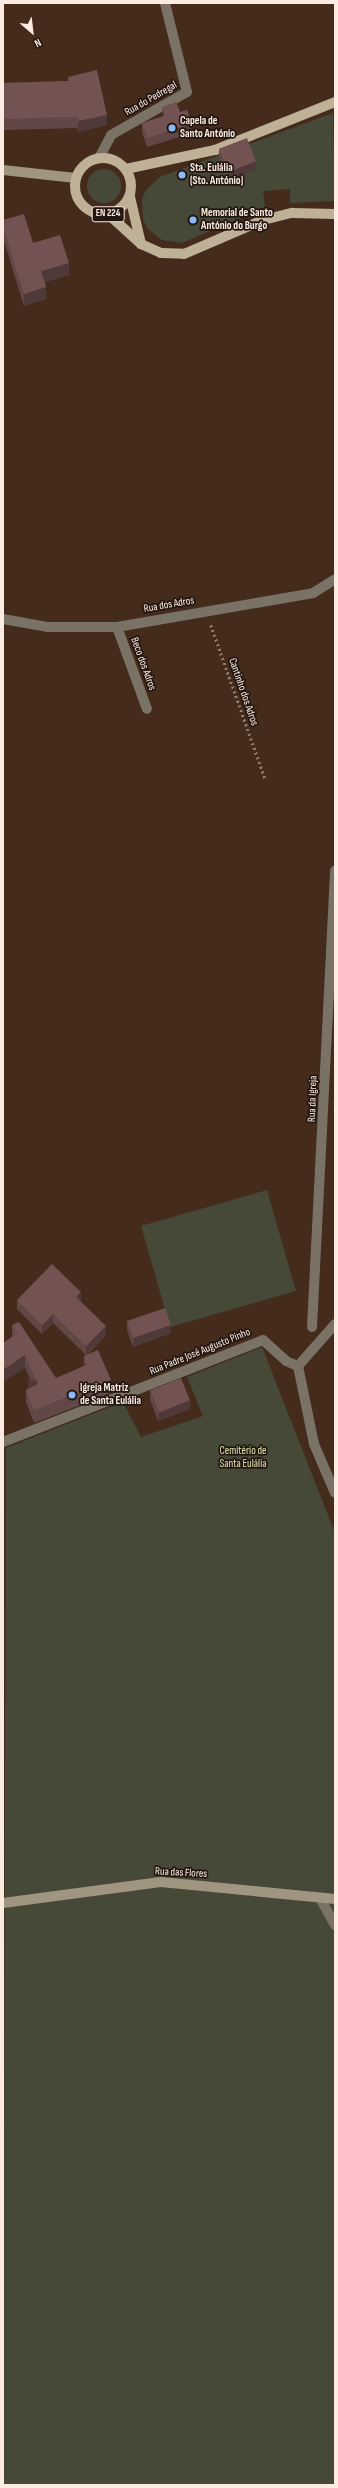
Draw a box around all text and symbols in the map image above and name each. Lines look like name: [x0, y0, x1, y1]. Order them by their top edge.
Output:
north arrow: [12, 12, 52, 52]
text: N: [32, 36, 44, 50]
street label: Rua do Pedregal: [123, 79, 179, 119]
place label: Capela de Santo António: [180, 115, 235, 141]
marker: Capela de Santo António: [167, 123, 177, 133]
place label: Sta. Eulália (Sto. António): [190, 162, 243, 188]
marker: Sta. Eulália (Sto. António): [177, 170, 187, 180]
road number: EN 224: [91, 206, 125, 222]
place label: Memorial de Santo António do Burgo: [201, 207, 273, 233]
marker: Memorial de Santo António do Burgo: [188, 215, 198, 225]
street label: Rua dos Adros: [143, 594, 195, 616]
street label: Beco dos Adros: [127, 636, 159, 692]
street label: Cantinho dos Adros: [225, 656, 261, 728]
street label: Rua da Igreja: [306, 1076, 320, 1122]
street label: Rua Padre José Augusto Pinho: [148, 1326, 252, 1378]
place label: Igreja Matriz de Santa Eulália: [80, 1382, 141, 1408]
marker: Igreja Matriz de Santa Eulália: [67, 1390, 77, 1400]
park label: Cemitério de Santa Eulália: [220, 1445, 266, 1471]
street label: Rua das Flores: [155, 1865, 207, 1881]

